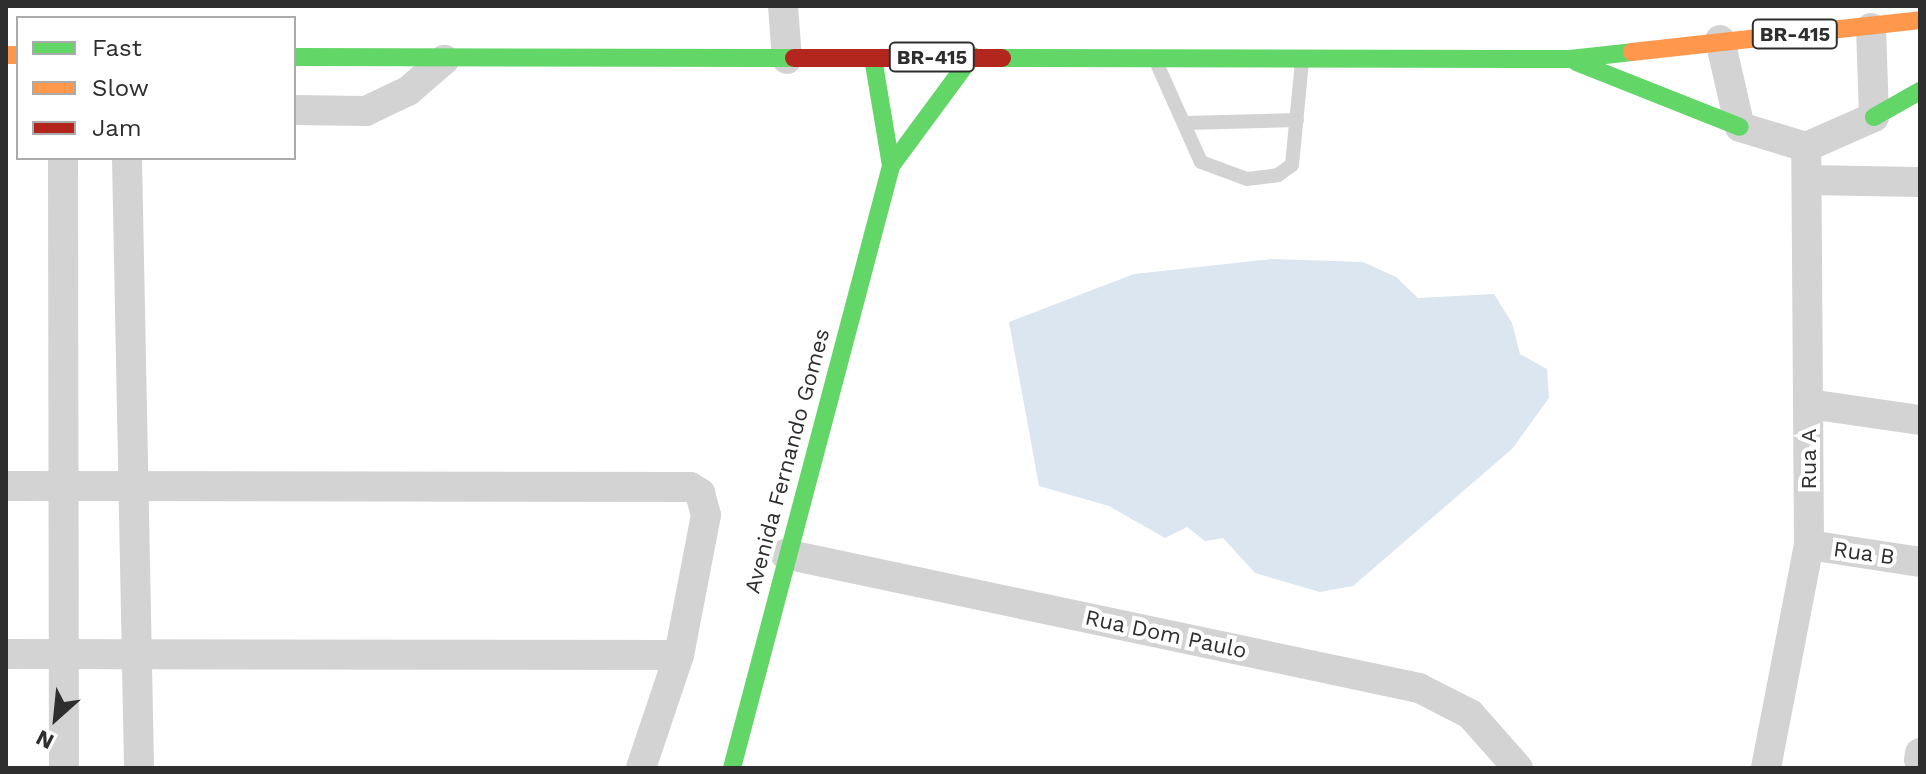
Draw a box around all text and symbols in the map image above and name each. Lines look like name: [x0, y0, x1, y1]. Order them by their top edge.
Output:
legend: [16, 16, 296, 160]
road number: BR-415: [1751, 18, 1839, 50]
text: Fast: [92, 34, 142, 62]
road number: BR-415: [888, 41, 976, 73]
text: Slow: [92, 74, 149, 102]
text: Jam: [92, 114, 142, 142]
street label: Avenida Fernando Gomes: [739, 325, 835, 597]
street label: Rua A: [1796, 428, 1822, 490]
street label: Rua B: [1831, 536, 1897, 570]
street label: Rua Dom Paulo: [1083, 604, 1249, 664]
north arrow: [16, 678, 96, 758]
text: N: [32, 725, 58, 755]

